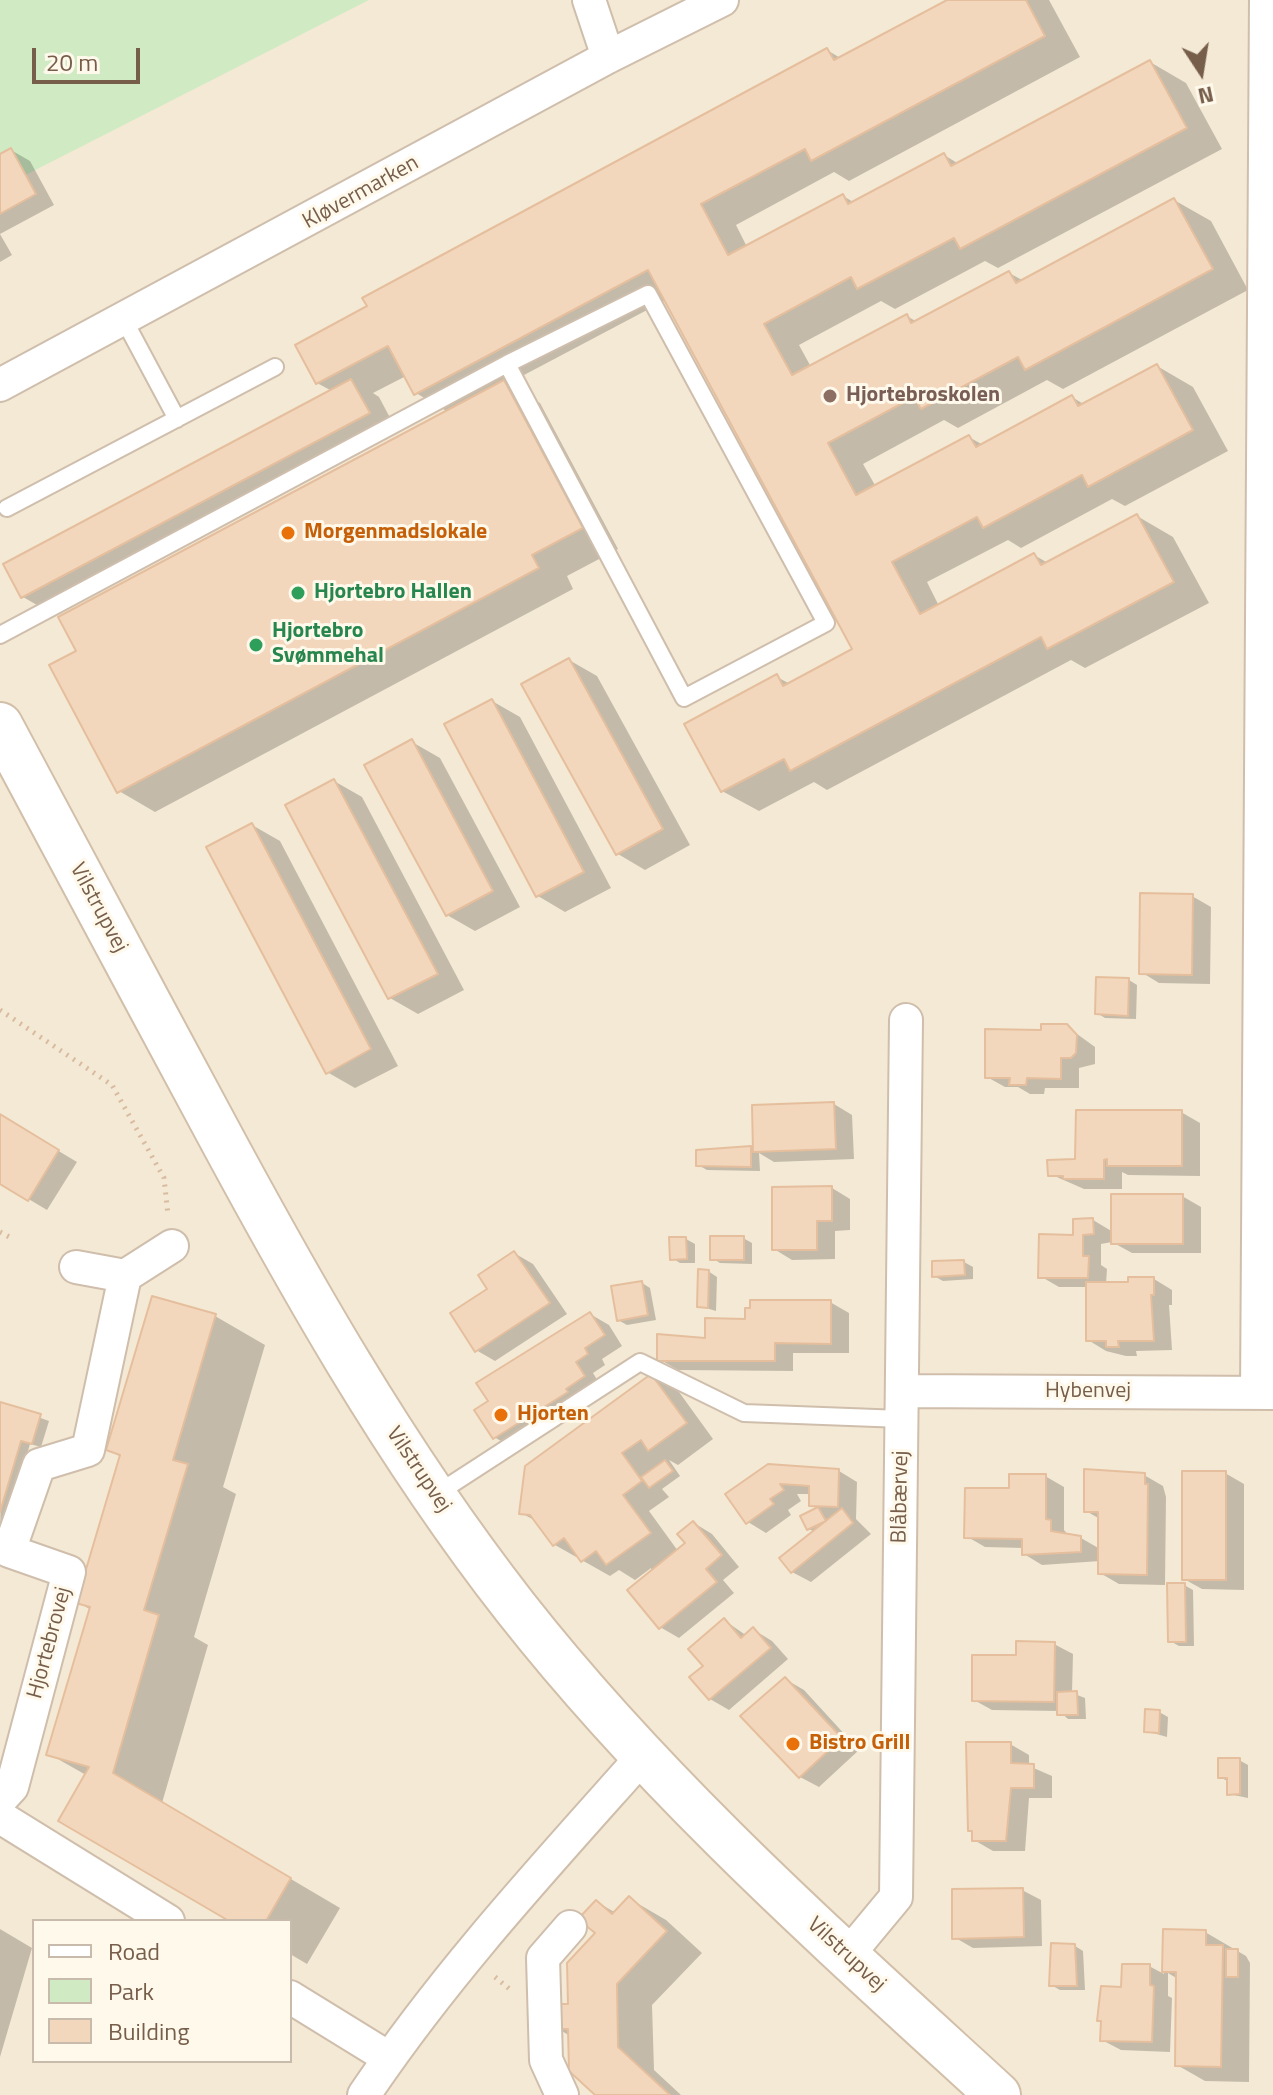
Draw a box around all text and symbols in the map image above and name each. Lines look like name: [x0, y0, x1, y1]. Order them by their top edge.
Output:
scale bar: [36, 32, 144, 82]
north arrow: [1161, 32, 1241, 112]
text: 20 m: [46, 44, 98, 80]
text: N: [1195, 77, 1217, 114]
street label: Kløvermarken: [298, 150, 424, 236]
place label: Hjortebroskolen: [846, 383, 1000, 409]
marker: Hjortebroskolen: [821, 387, 839, 405]
place label: Morgenmadslokale: [304, 520, 487, 546]
marker: Morgenmadslokale: [279, 524, 297, 542]
place label: Hjortebro Hallen: [314, 580, 472, 606]
marker: Hjortebro Hallen: [289, 584, 307, 602]
place label: Hjortebro Svømmehal: [272, 619, 384, 670]
marker: Hjortebro Svømmehal: [247, 636, 265, 654]
street label: Vilstrupvej: [63, 859, 133, 957]
street label: Hybenvej: [1045, 1379, 1131, 1405]
place label: Hjorten: [517, 1402, 589, 1428]
marker: Hjorten: [492, 1406, 510, 1424]
street label: Vilstrupvej: [380, 1422, 456, 1518]
street label: Blåbærvej: [887, 1450, 915, 1544]
street label: Hjortebrovej: [22, 1584, 78, 1702]
place label: Bistro Grill: [809, 1731, 910, 1757]
marker: Bistro Grill: [784, 1735, 802, 1753]
street label: Vilstrupvej: [801, 1912, 891, 1998]
legend: [32, 1919, 292, 2063]
text: Road: [108, 1933, 160, 1969]
text: Park: [108, 1973, 154, 2009]
text: Building: [108, 2013, 190, 2049]

